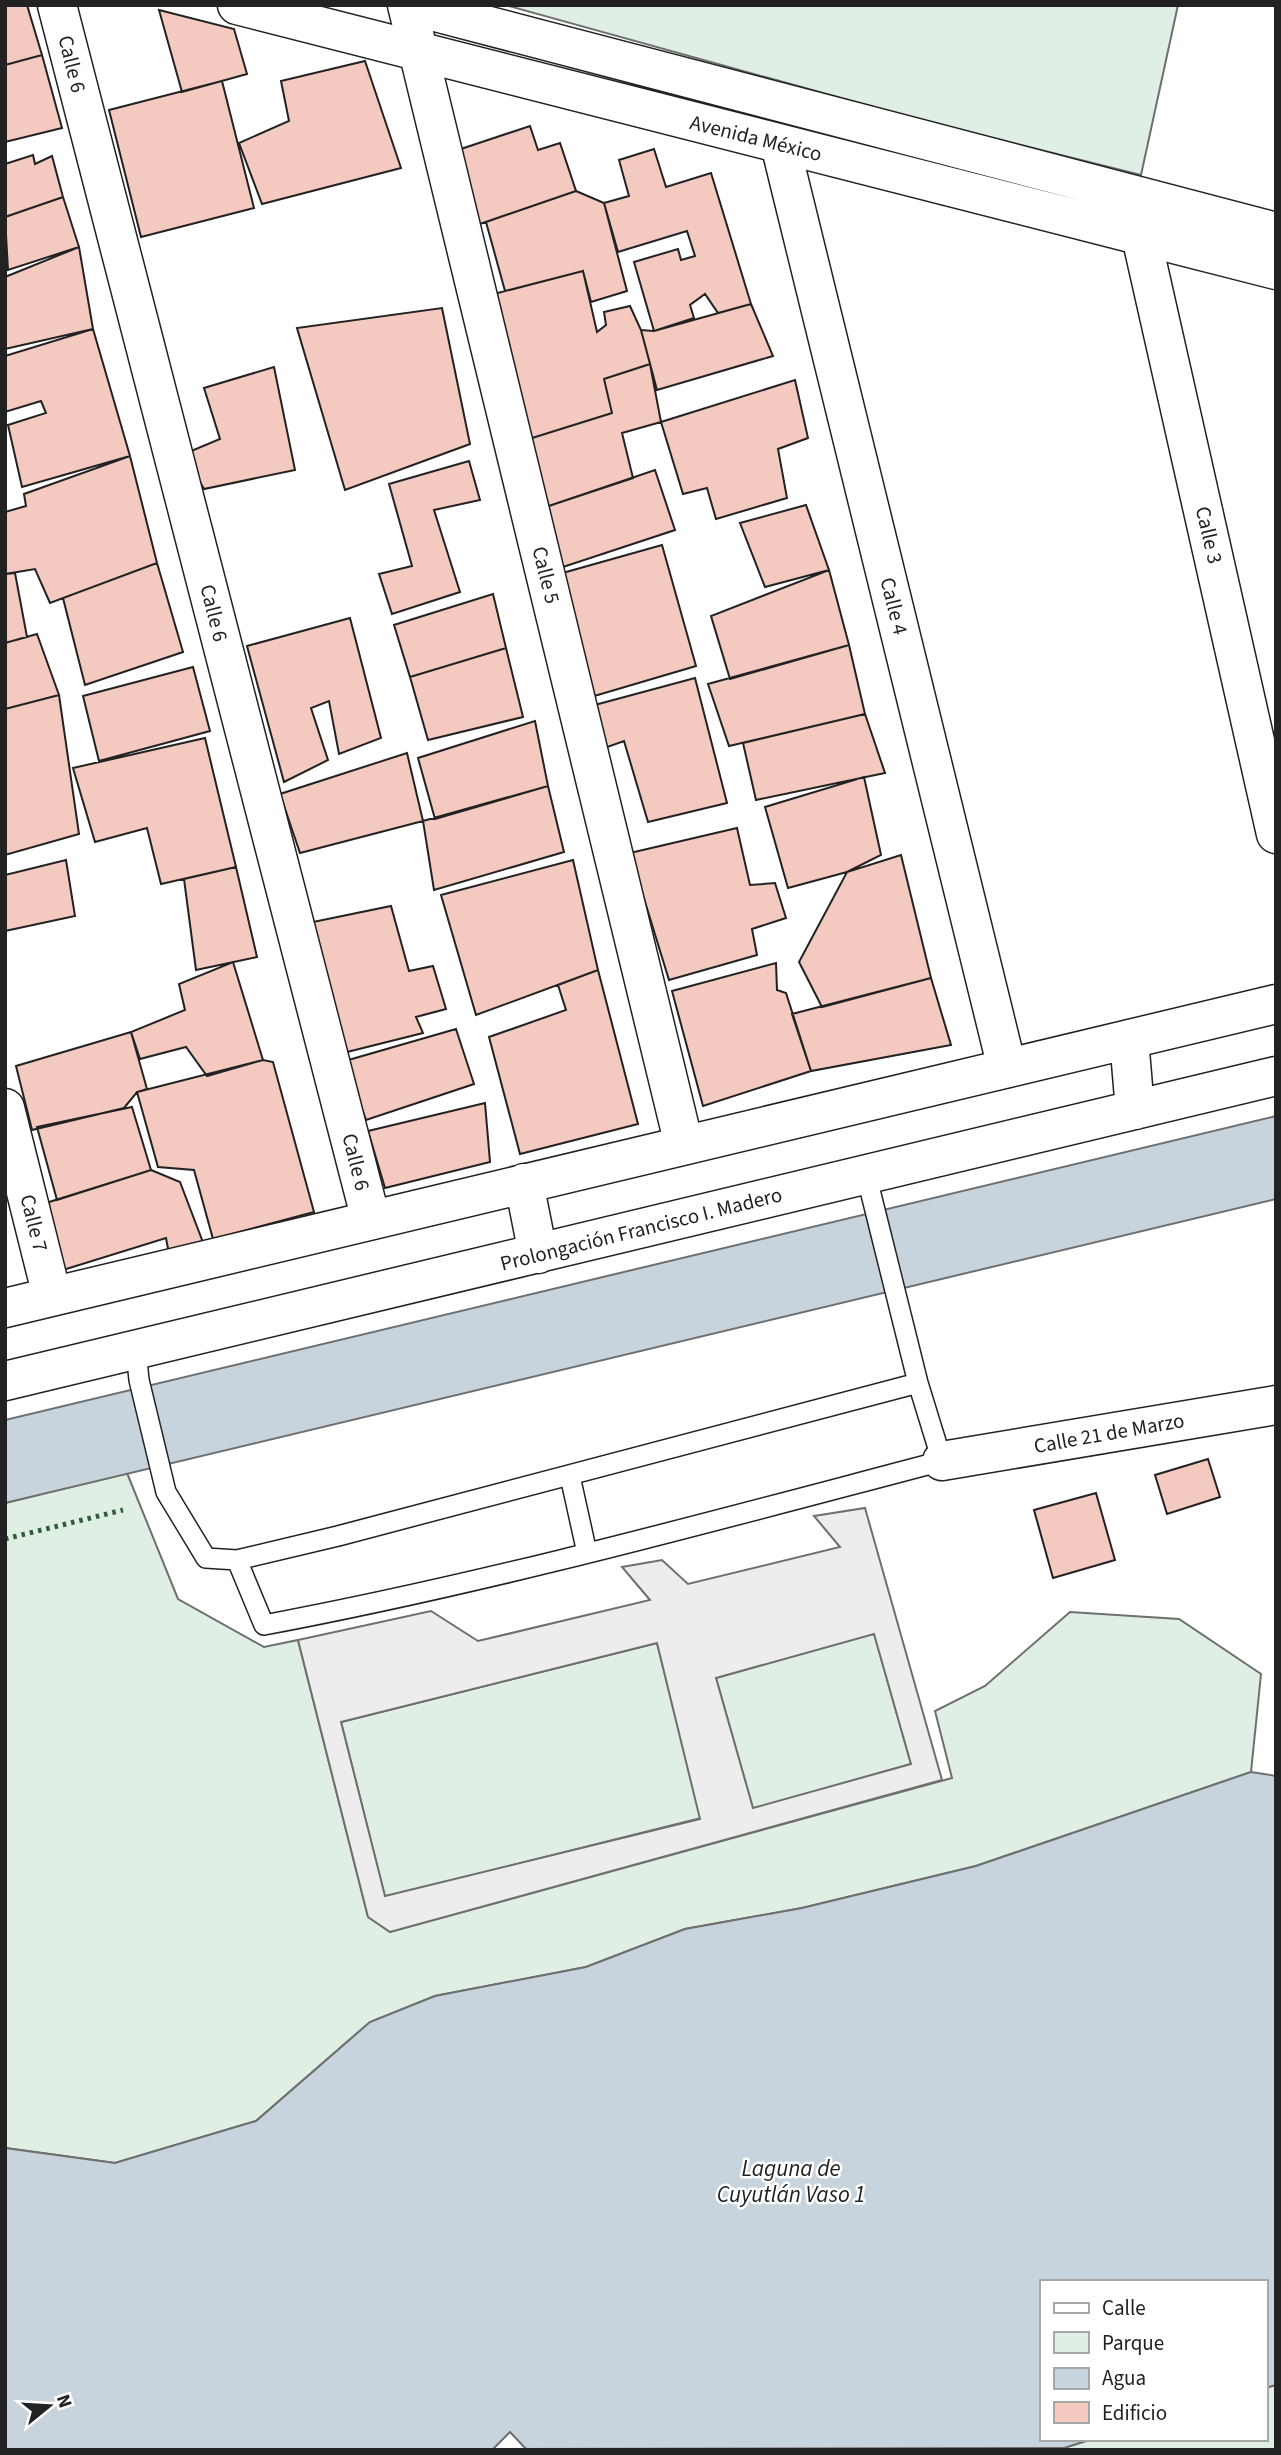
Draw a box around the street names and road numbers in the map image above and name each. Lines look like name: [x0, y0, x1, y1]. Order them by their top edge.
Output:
street label: Calle 6: [50, 32, 94, 96]
street label: Avenida México: [687, 107, 825, 169]
street label: Calle 3: [1188, 503, 1230, 567]
street label: Calle 5: [524, 543, 568, 607]
street label: Calle 4: [872, 574, 916, 638]
street label: Calle 6: [192, 581, 236, 645]
street label: Calle 6: [334, 1130, 378, 1194]
street label: Prolongación Francisco I. Madero: [497, 1179, 785, 1279]
street label: Calle 7: [12, 1191, 56, 1255]
street label: Calle 21 de Marzo: [1031, 1405, 1187, 1461]

